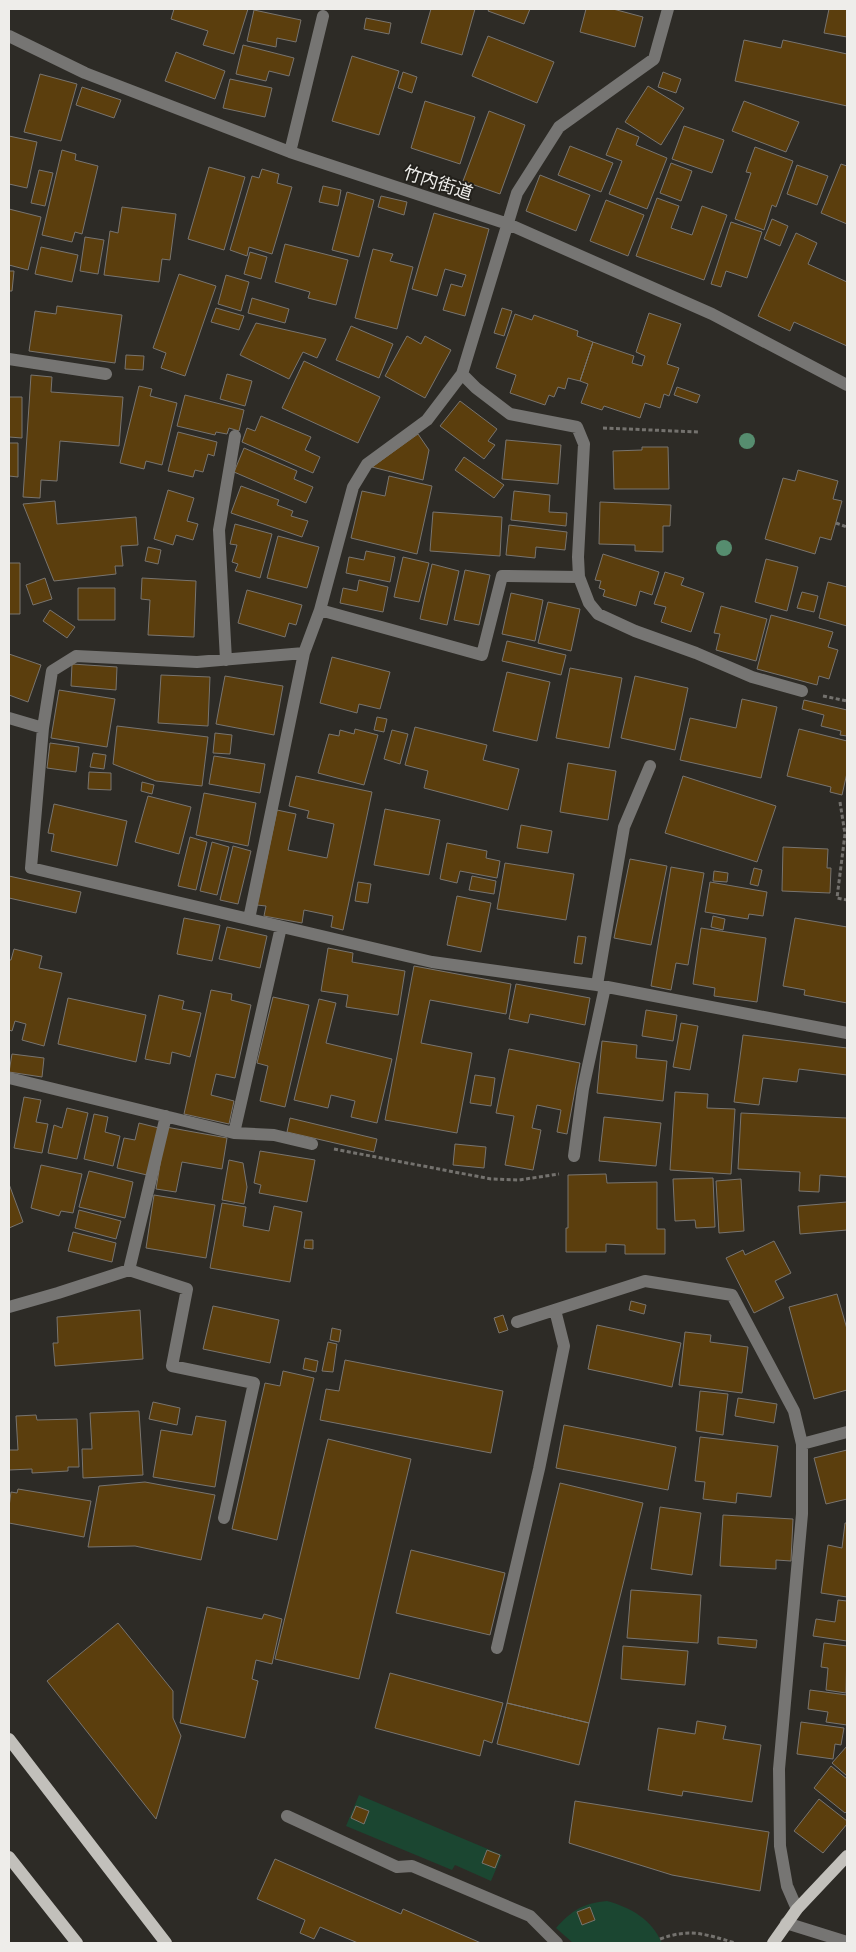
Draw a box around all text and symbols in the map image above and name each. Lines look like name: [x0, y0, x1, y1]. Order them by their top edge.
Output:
street label: 竹内街道: [400, 160, 476, 206]

